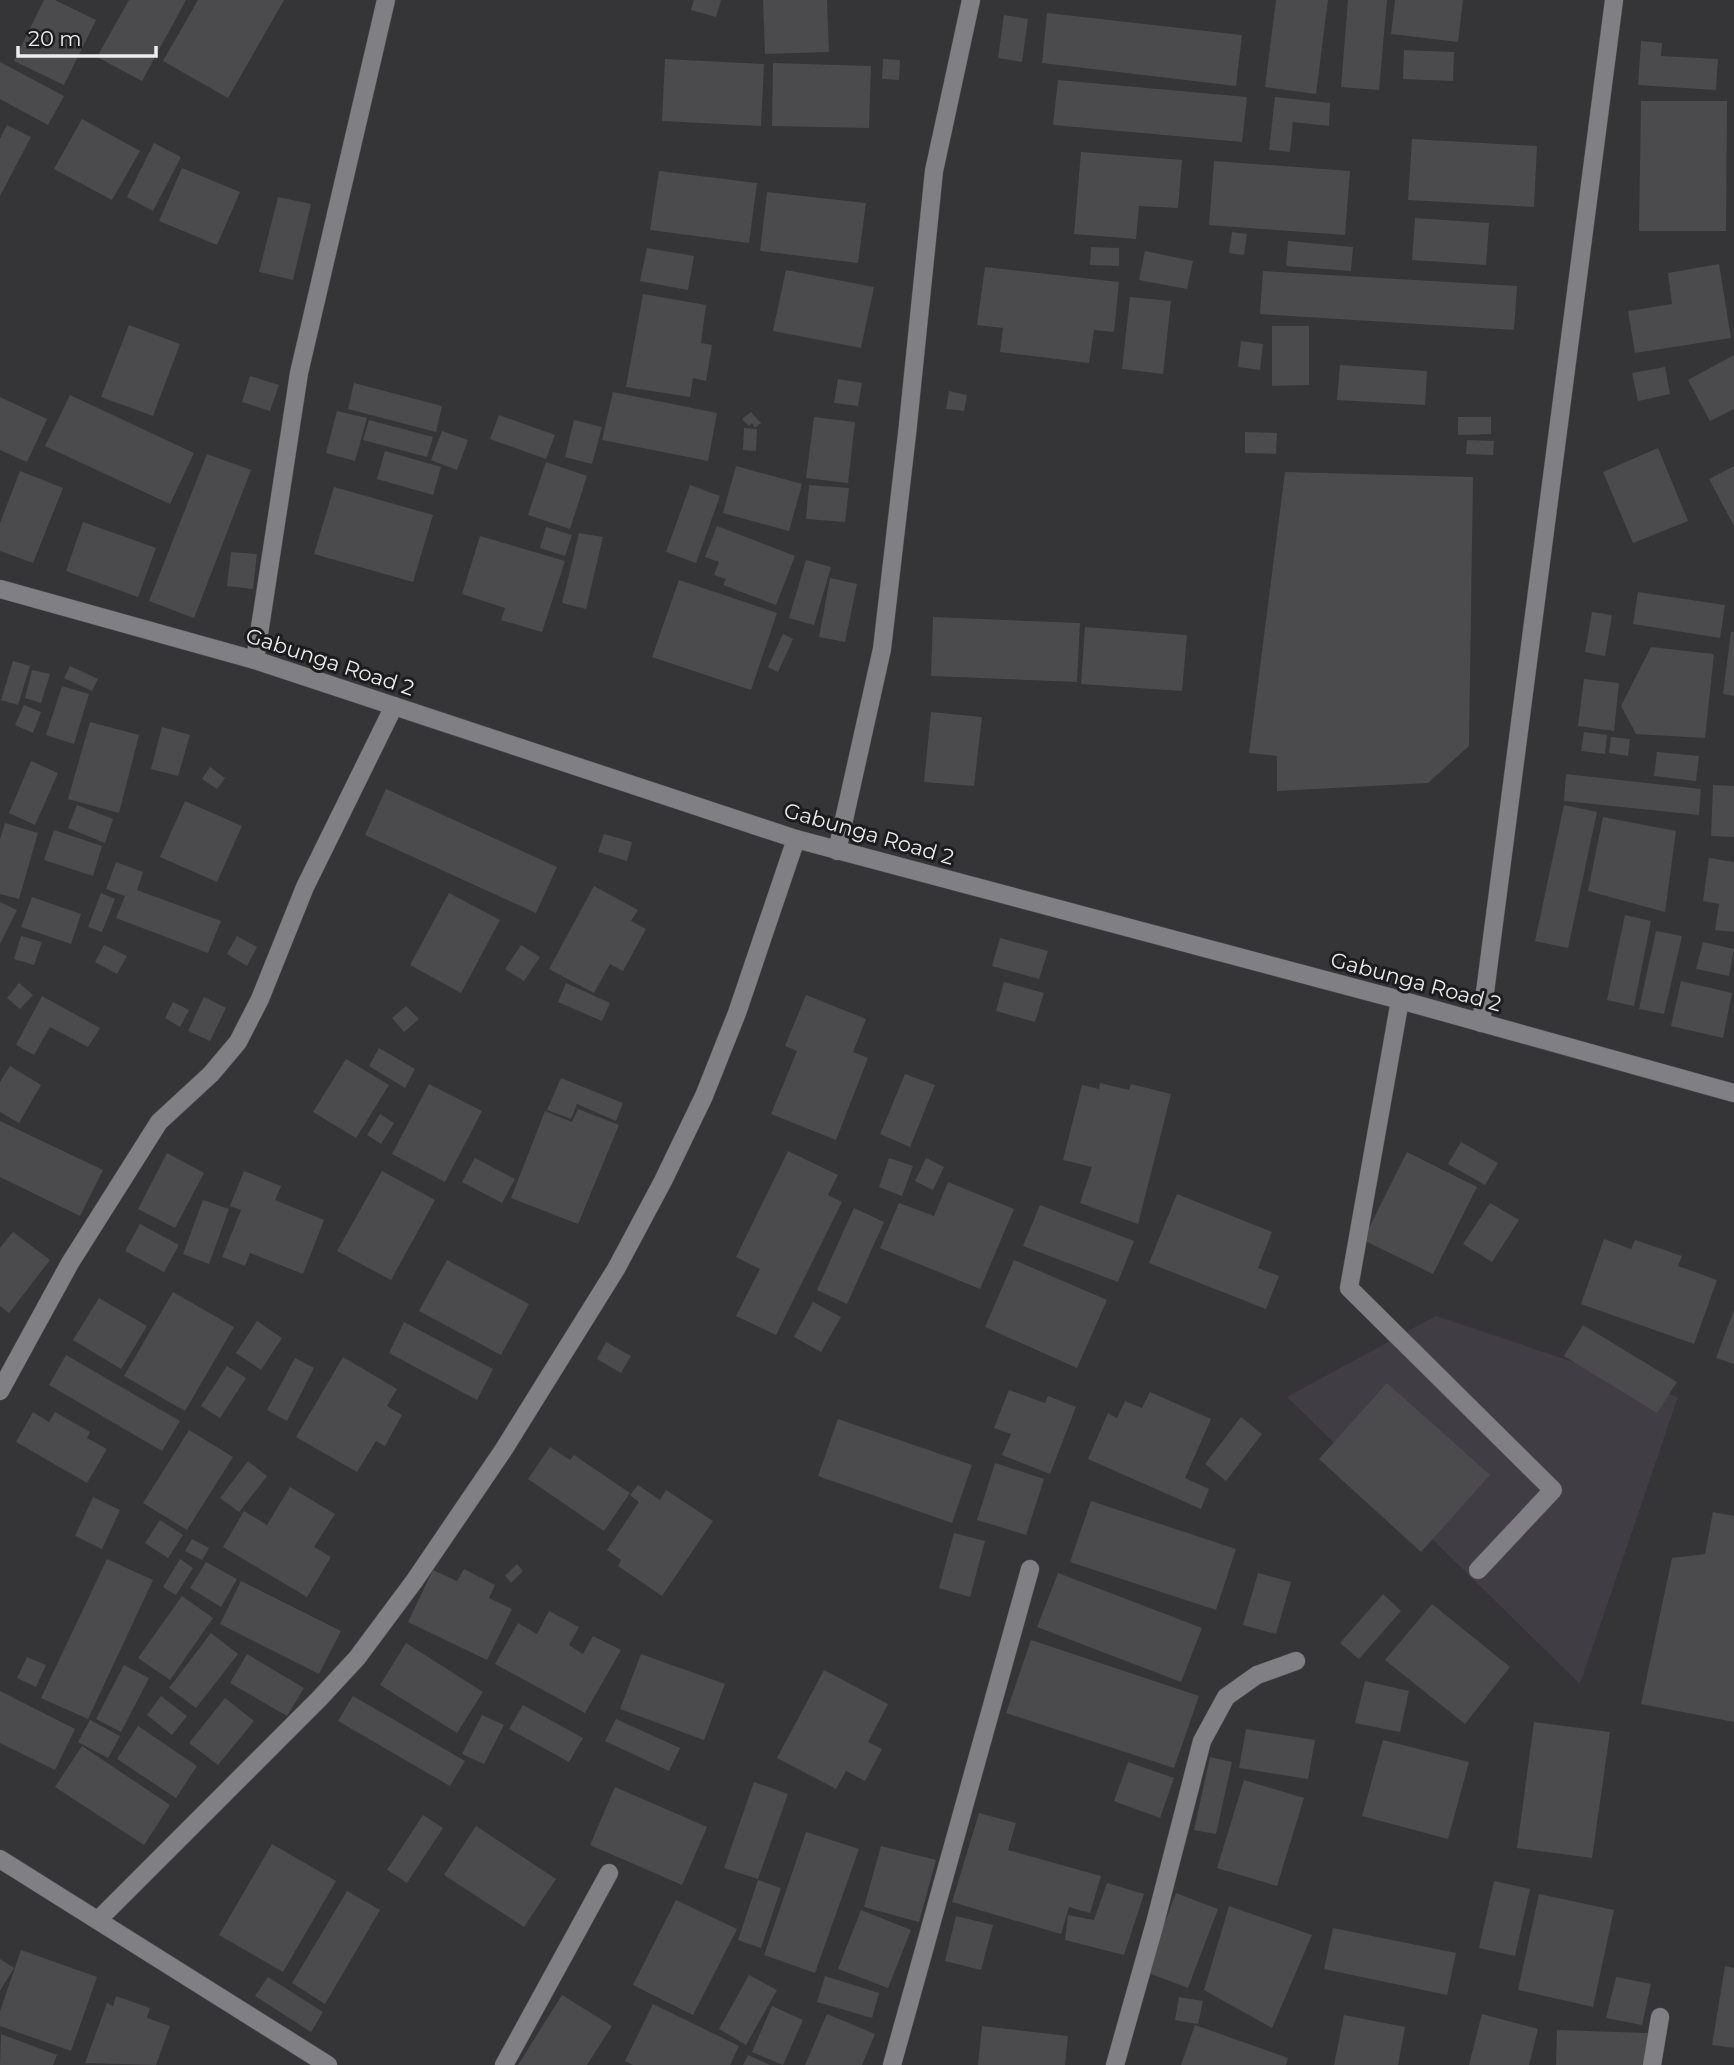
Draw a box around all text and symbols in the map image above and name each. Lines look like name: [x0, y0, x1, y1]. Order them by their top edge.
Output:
scale bar: [18, 14, 156, 58]
text: 20 m: [28, 26, 82, 51]
street label: Gabunga Road 2: [243, 622, 418, 701]
street label: Gabunga Road 2: [781, 797, 957, 870]
street label: Gabunga Road 2: [1328, 947, 1504, 1016]

